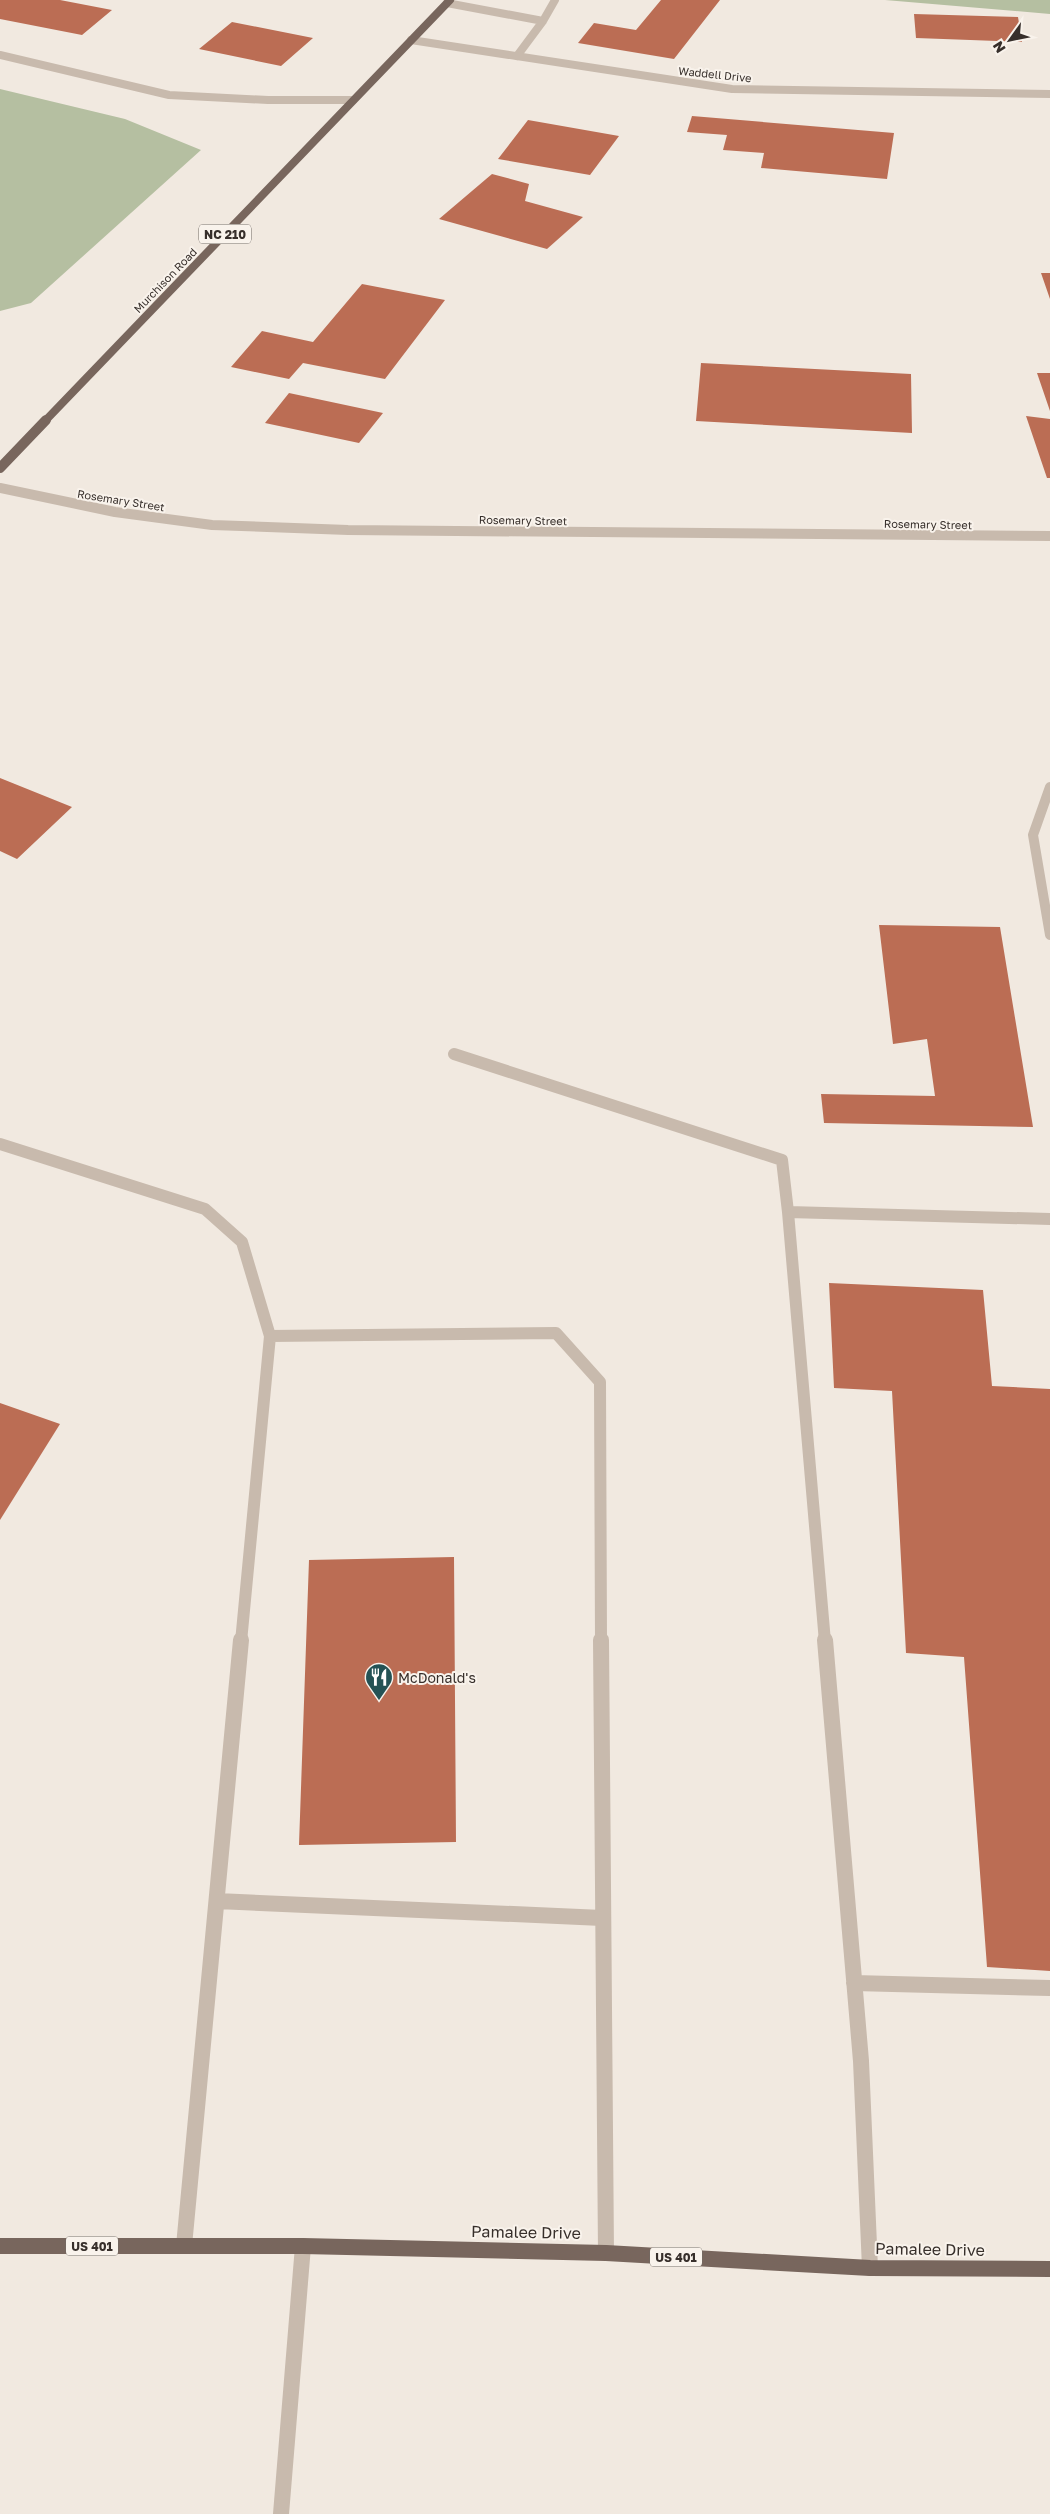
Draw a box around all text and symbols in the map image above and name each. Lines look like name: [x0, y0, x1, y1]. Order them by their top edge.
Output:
north arrow: [985, 15, 1035, 65]
text: N: [989, 38, 1009, 56]
street label: Waddell Drive: [678, 64, 752, 84]
road number: NC 210: [199, 224, 251, 243]
street label: Murchison Road: [131, 245, 199, 315]
street label: Rosemary Street: [76, 487, 166, 513]
street label: Rosemary Street: [479, 513, 567, 527]
street label: Rosemary Street: [884, 517, 972, 531]
restaurant icon: McDonald's: [364, 1662, 394, 1701]
place label: McDonald's: [398, 1669, 476, 1686]
street label: Pamalee Drive: [471, 2221, 581, 2243]
road number: US 401: [66, 2236, 118, 2256]
street label: Pamalee Drive: [875, 2238, 985, 2260]
road number: US 401: [650, 2248, 702, 2266]

